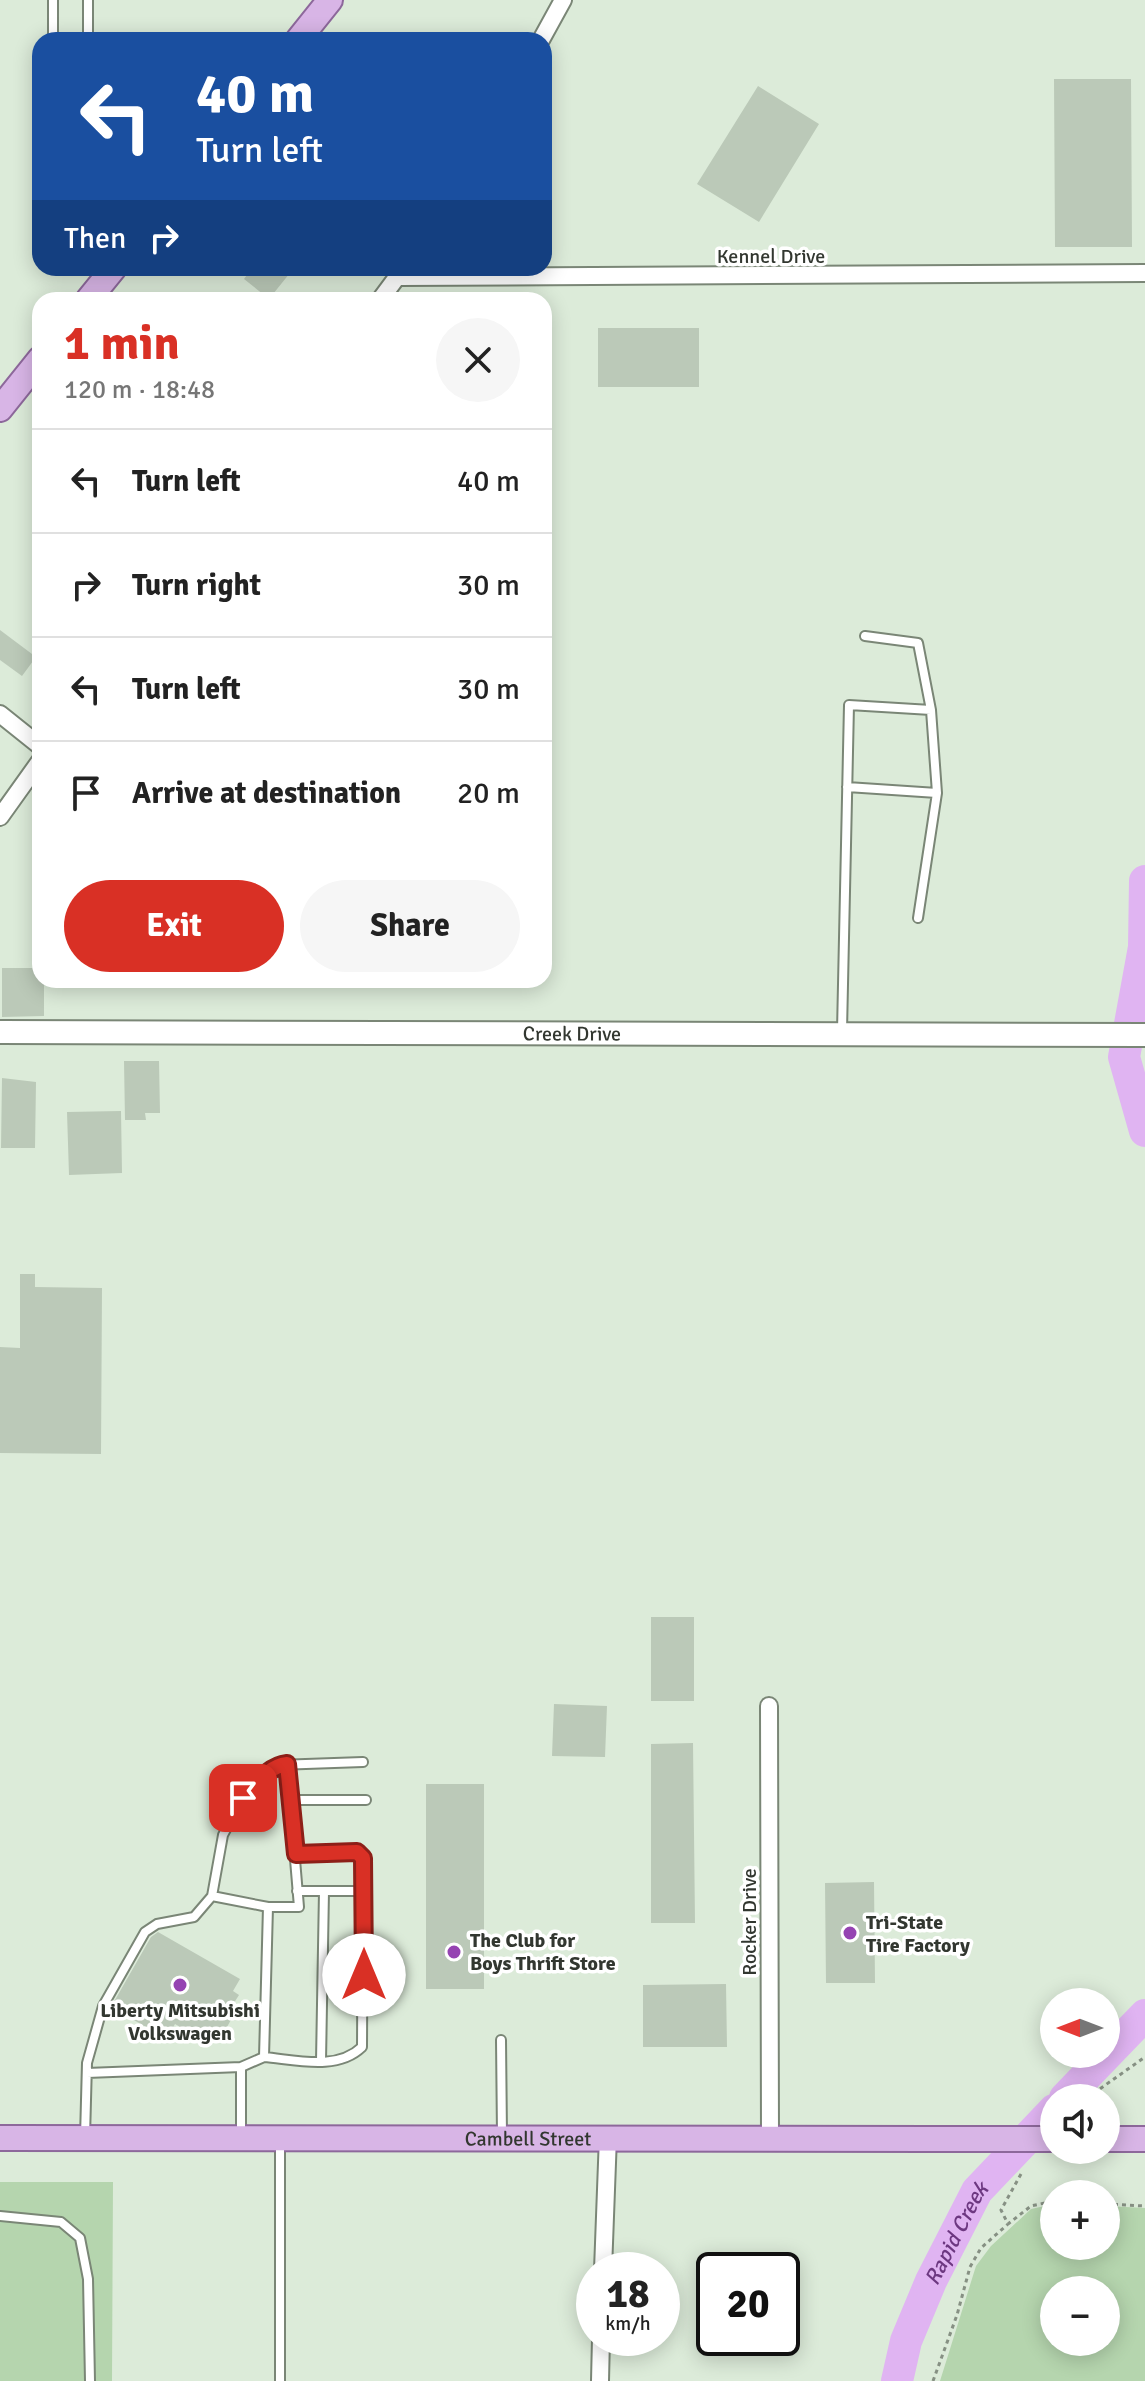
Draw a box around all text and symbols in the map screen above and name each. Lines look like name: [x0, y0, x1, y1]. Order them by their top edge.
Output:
text: 40 m: [196, 59, 314, 128]
icon: left: [64, 64, 168, 168]
text: Turn left: [196, 128, 323, 173]
icon: right: [142, 216, 186, 260]
text: Then: [64, 220, 126, 257]
street label: Kennel Drive: [717, 244, 825, 269]
text: 1 min: [64, 314, 180, 373]
button: close: [436, 318, 520, 402]
text: 120 m · 18:48: [64, 374, 215, 406]
icon: left: [64, 459, 108, 503]
text: Turn left: [132, 463, 241, 500]
text: 40 m: [457, 463, 520, 500]
icon: right: [64, 563, 108, 607]
text: Turn right: [132, 567, 261, 604]
text: 30 m: [457, 567, 520, 604]
icon: left: [64, 667, 108, 711]
text: Turn left: [132, 671, 241, 708]
text: 30 m: [457, 671, 520, 708]
icon: arrive: [64, 771, 108, 815]
text: Arrive at destination: [132, 775, 401, 812]
text: 20 m: [457, 775, 520, 812]
button: Exit: [64, 880, 284, 972]
button: Share: [300, 880, 520, 972]
street label: Creek Drive: [523, 1021, 621, 1046]
pin: [209, 1764, 277, 1832]
icon: arrive: [221, 1776, 265, 1820]
street label: Rocker Drive: [737, 1868, 762, 1976]
place label: Tri-State Tire Factory: [866, 1910, 970, 1958]
marker: Tri-State Tire Factory: [841, 1924, 859, 1942]
place label: The Club for Boys Thrift Store: [470, 1928, 616, 1976]
position arrow: [322, 1933, 406, 2017]
marker: The Club for Boys Thrift Store: [445, 1943, 463, 1961]
marker: Liberty Mitsubishi Volkswagen: [171, 1976, 189, 1994]
north arrow: [1040, 1988, 1120, 2068]
map controls: [1040, 1988, 1120, 2356]
place label: Liberty Mitsubishi Volkswagen: [100, 1998, 260, 2046]
button: sound: [1040, 2084, 1120, 2164]
street label: Cambell Street: [465, 2126, 591, 2151]
water label: Rapid Creek: [918, 2174, 994, 2289]
button: +: [1040, 2180, 1120, 2260]
speed limit sign: 20: [696, 2252, 800, 2356]
text: 18: [606, 2269, 650, 2319]
button: −: [1040, 2276, 1120, 2356]
text: km/h: [605, 2311, 651, 2336]

